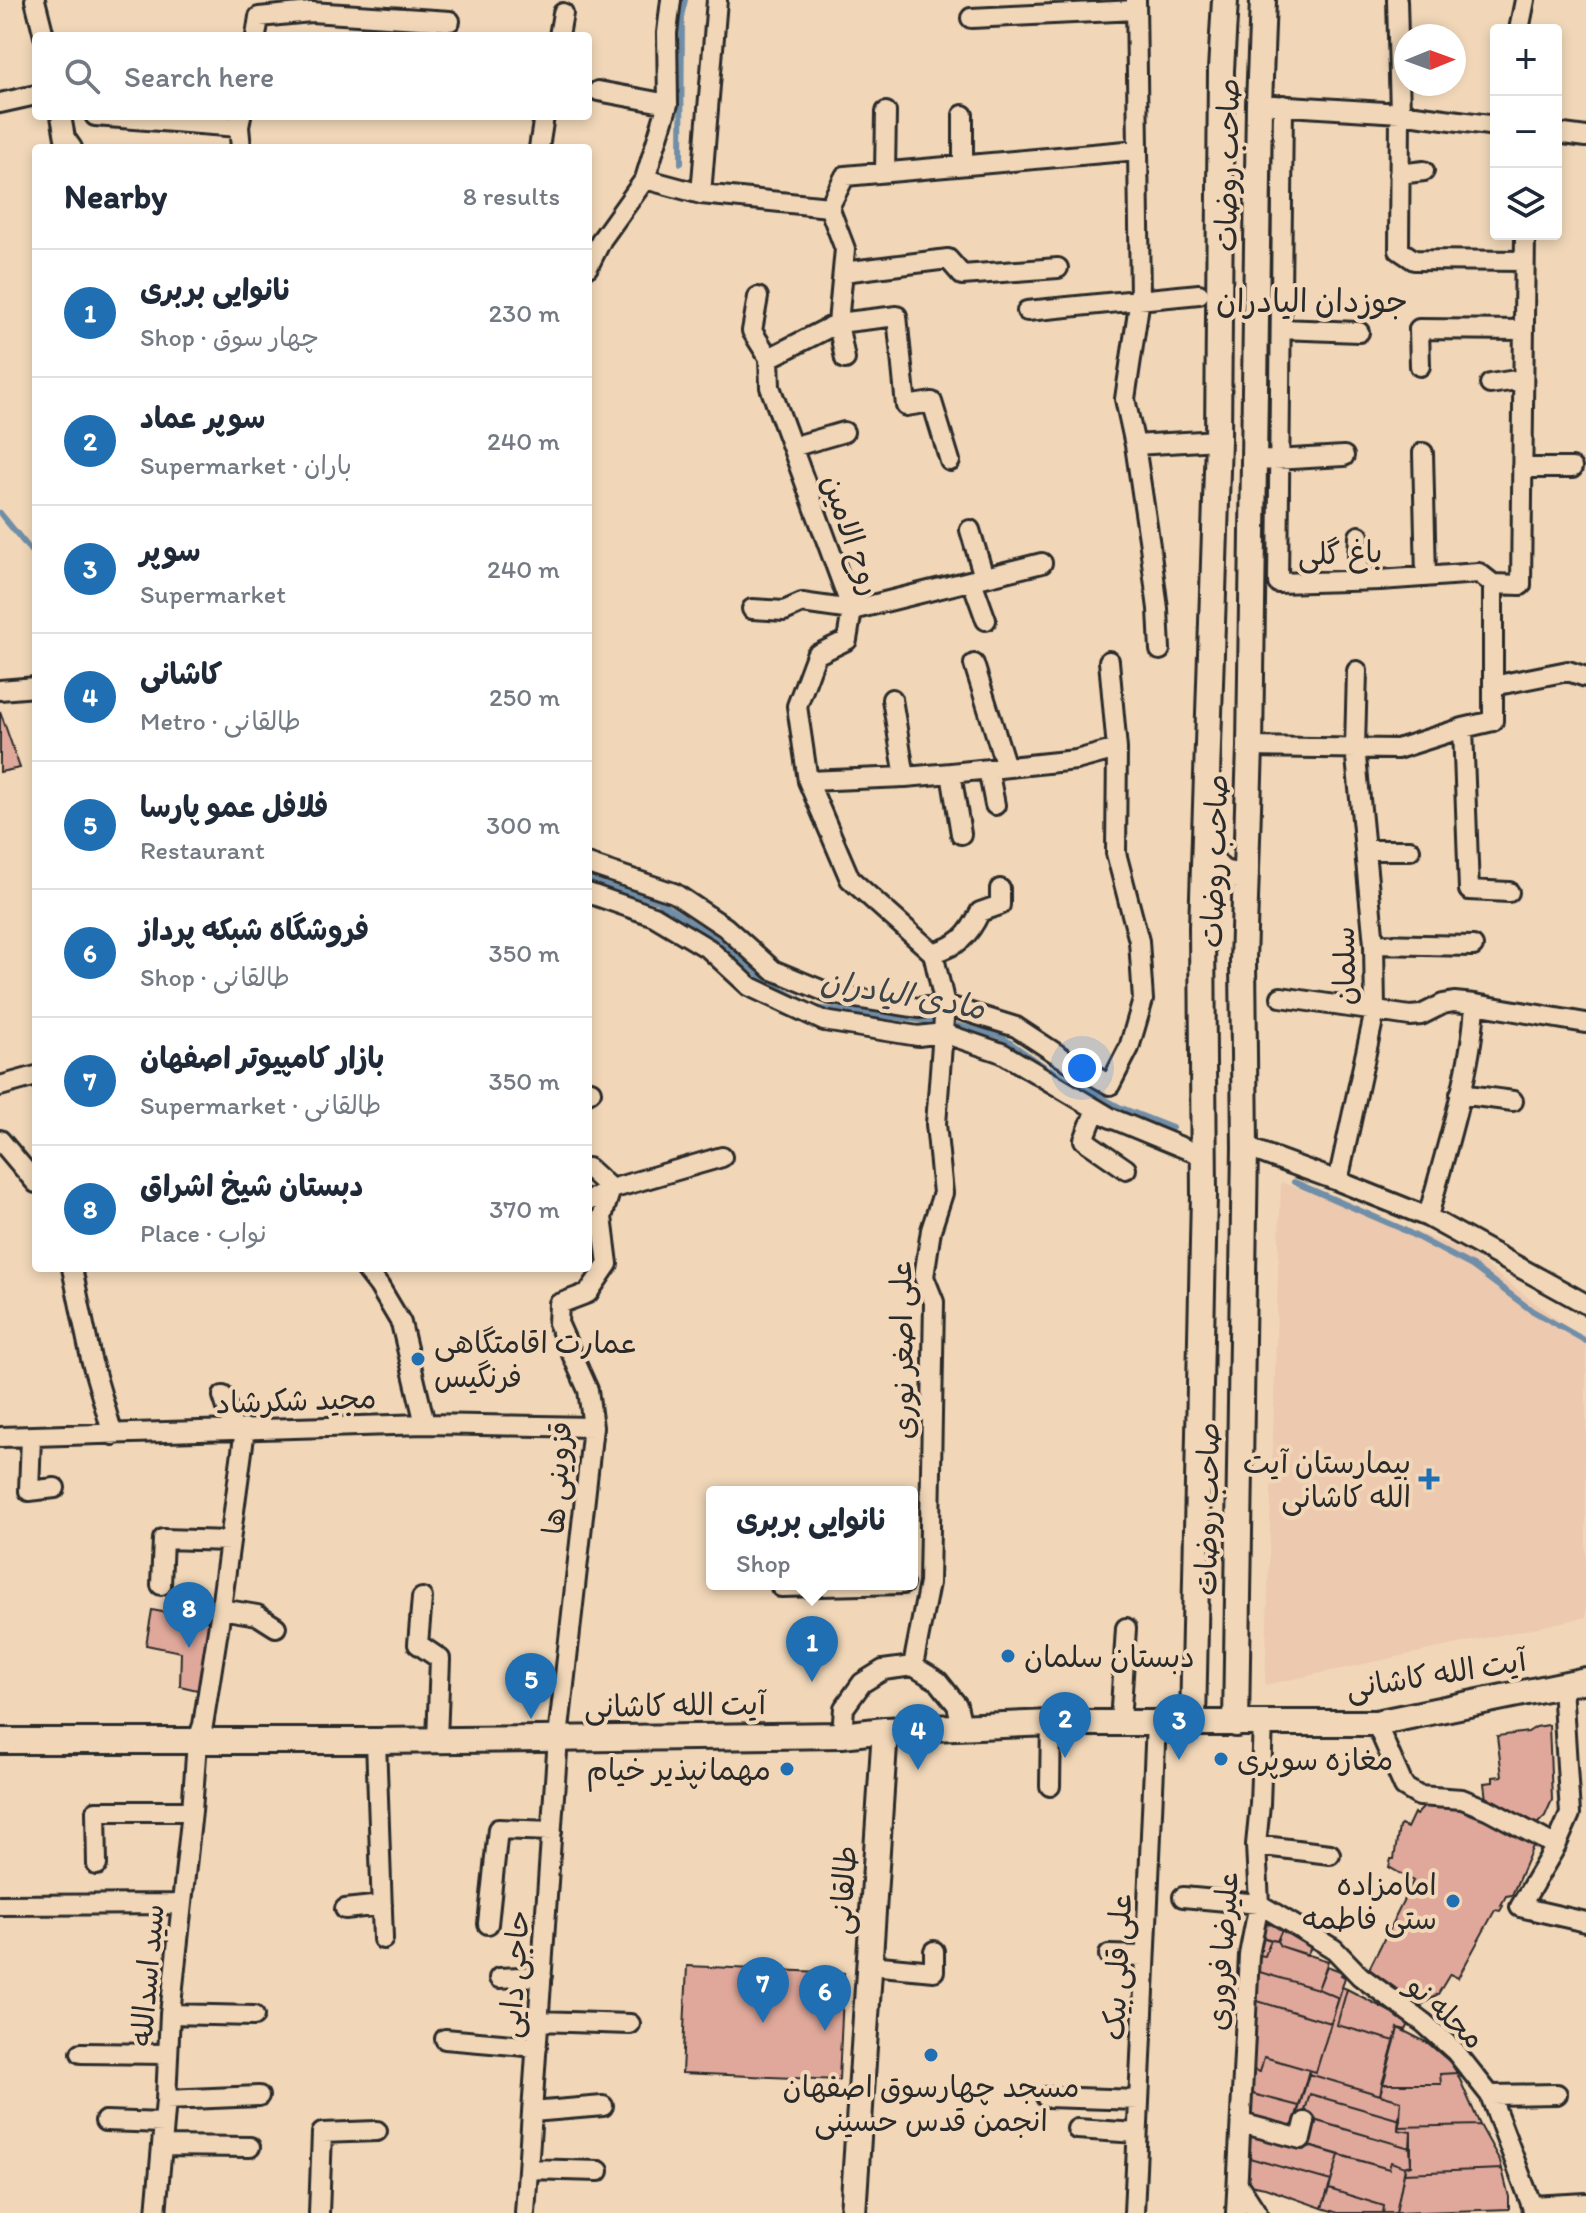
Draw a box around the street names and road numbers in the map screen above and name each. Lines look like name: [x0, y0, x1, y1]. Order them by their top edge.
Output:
street label: صاحب روضات: [1207, 78, 1247, 252]
street label: روح الامین: [813, 470, 890, 601]
street label: باغ گلی: [1297, 533, 1383, 576]
street label: صاحب روضات: [1192, 774, 1236, 948]
street label: سلمان: [1325, 926, 1363, 1006]
street label: علی اصغر نوری: [882, 1260, 923, 1440]
street label: مجید شکرشاد: [215, 1379, 377, 1421]
street label: قزوینی ها: [535, 1420, 580, 1536]
street label: صاحب روضات: [1187, 1422, 1227, 1596]
street label: آیت الله کاشانی: [1343, 1641, 1530, 1707]
street label: آیت الله کاشانی: [584, 1685, 768, 1726]
street label: طالقانی: [821, 1844, 866, 1936]
street label: علیرضا فروری: [1198, 1870, 1246, 2032]
street label: علی قلی بیک: [1095, 1893, 1140, 2041]
street label: سید اسدالله: [122, 1902, 172, 2048]
street label: حاجی دایی: [491, 1909, 538, 2039]
street label: محله نو: [1398, 1966, 1493, 2057]

